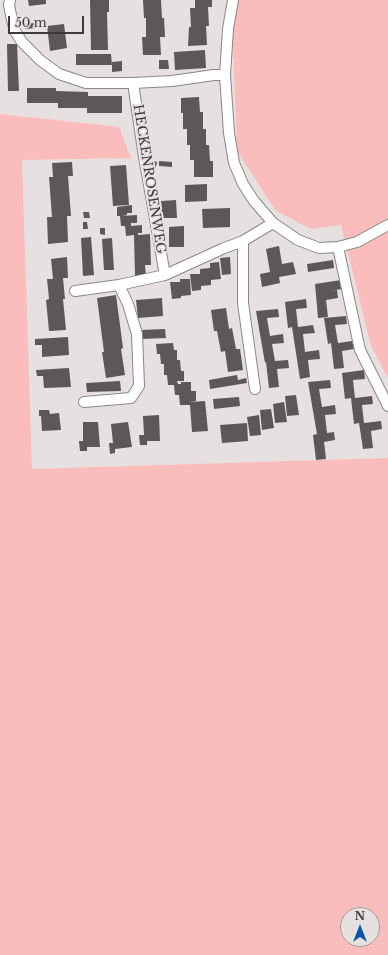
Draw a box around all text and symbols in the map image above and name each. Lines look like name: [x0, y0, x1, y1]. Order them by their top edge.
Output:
scale bar: [10, 8, 86, 34]
text: 50 m: [15, 15, 47, 30]
street label: HECKENROSENWEG: [129, 103, 169, 255]
north arrow: [340, 907, 380, 947]
text: N: [355, 909, 365, 923]

